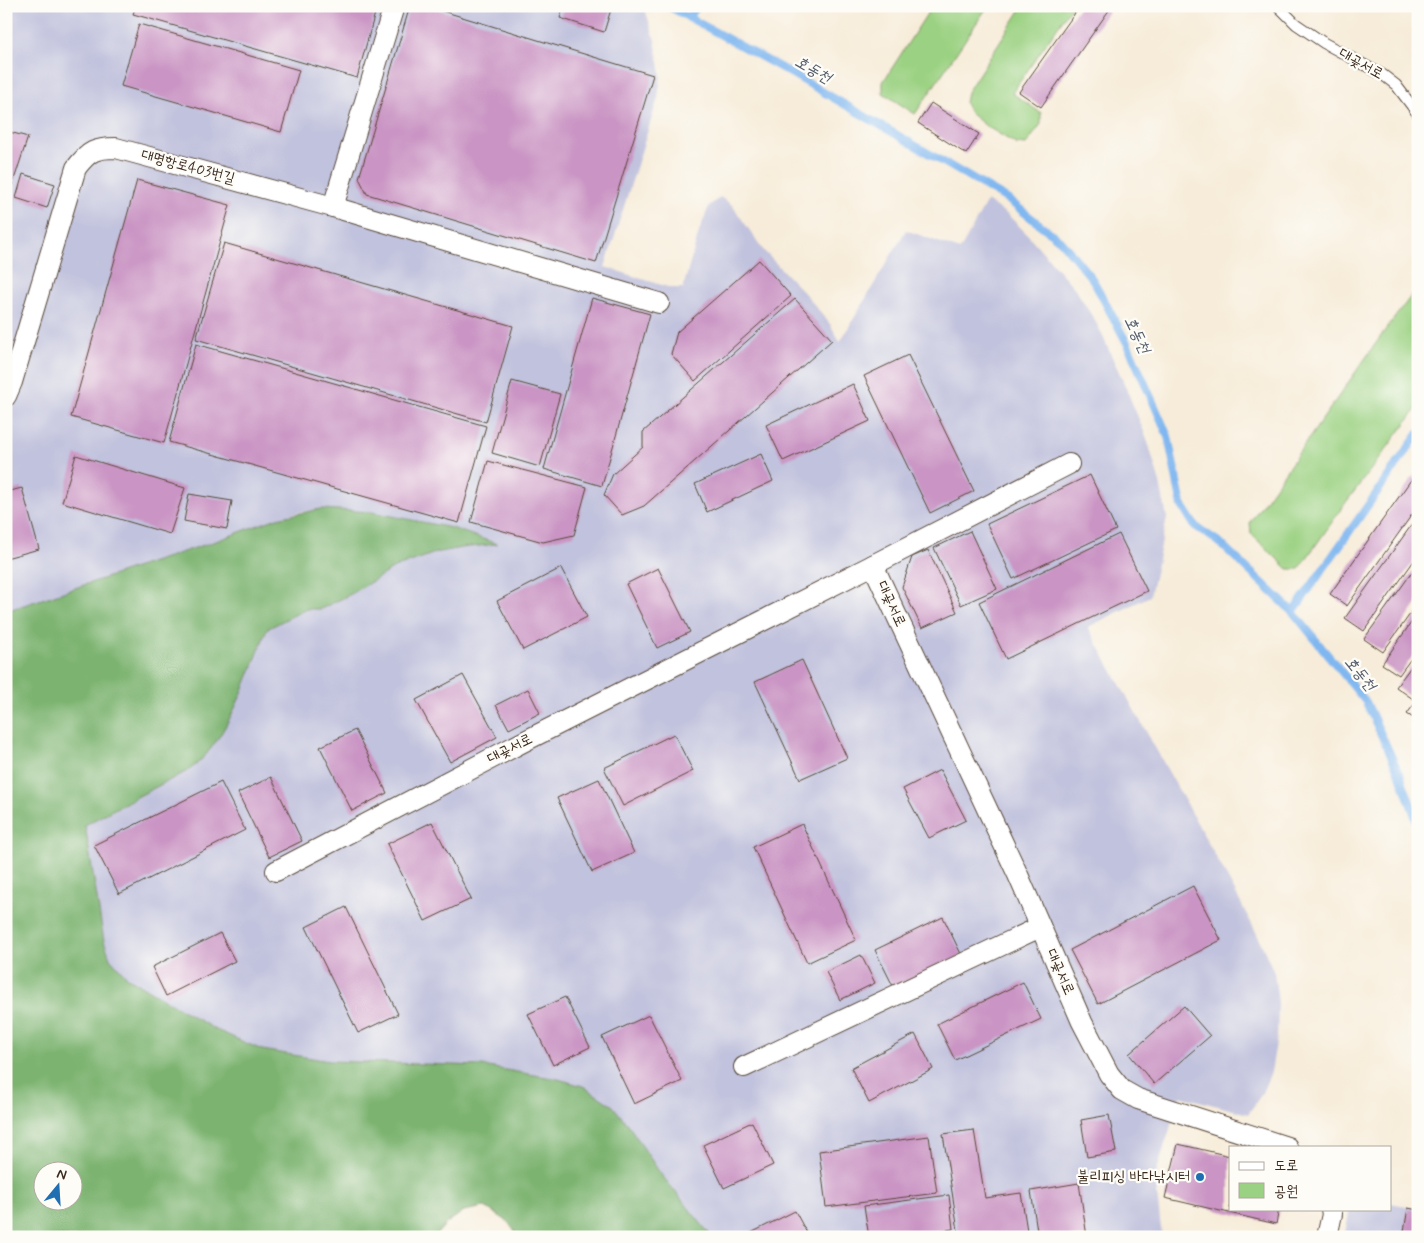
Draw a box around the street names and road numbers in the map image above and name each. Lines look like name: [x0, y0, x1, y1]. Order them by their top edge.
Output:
street label: 대곶서로: [1335, 44, 1387, 84]
street label: 대명항로403번길: [139, 145, 237, 189]
street label: 대곶서로: [872, 578, 910, 630]
street label: 대곶서로: [484, 729, 536, 769]
street label: 대곶서로: [1041, 946, 1079, 998]

